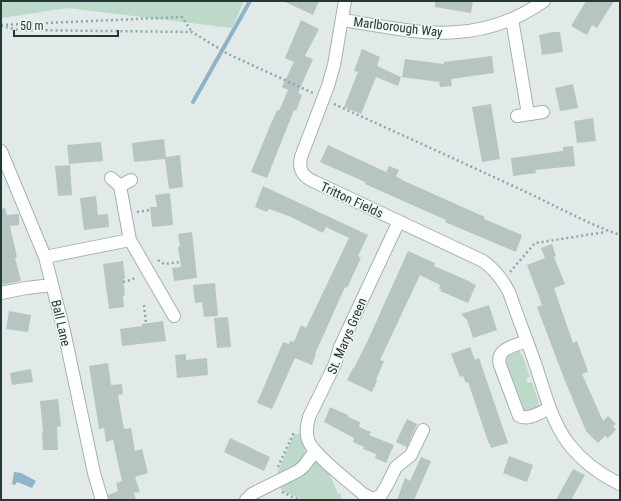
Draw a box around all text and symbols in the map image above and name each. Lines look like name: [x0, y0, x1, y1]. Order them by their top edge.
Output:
scale bar: [14, 12, 118, 38]
street label: Marlborough Way: [353, 14, 444, 40]
text: 50 m: [20, 19, 44, 33]
street label: Tritton Fields: [318, 179, 386, 221]
street label: St. Marys Green: [324, 296, 370, 376]
street label: Ball Lane: [48, 298, 74, 348]

